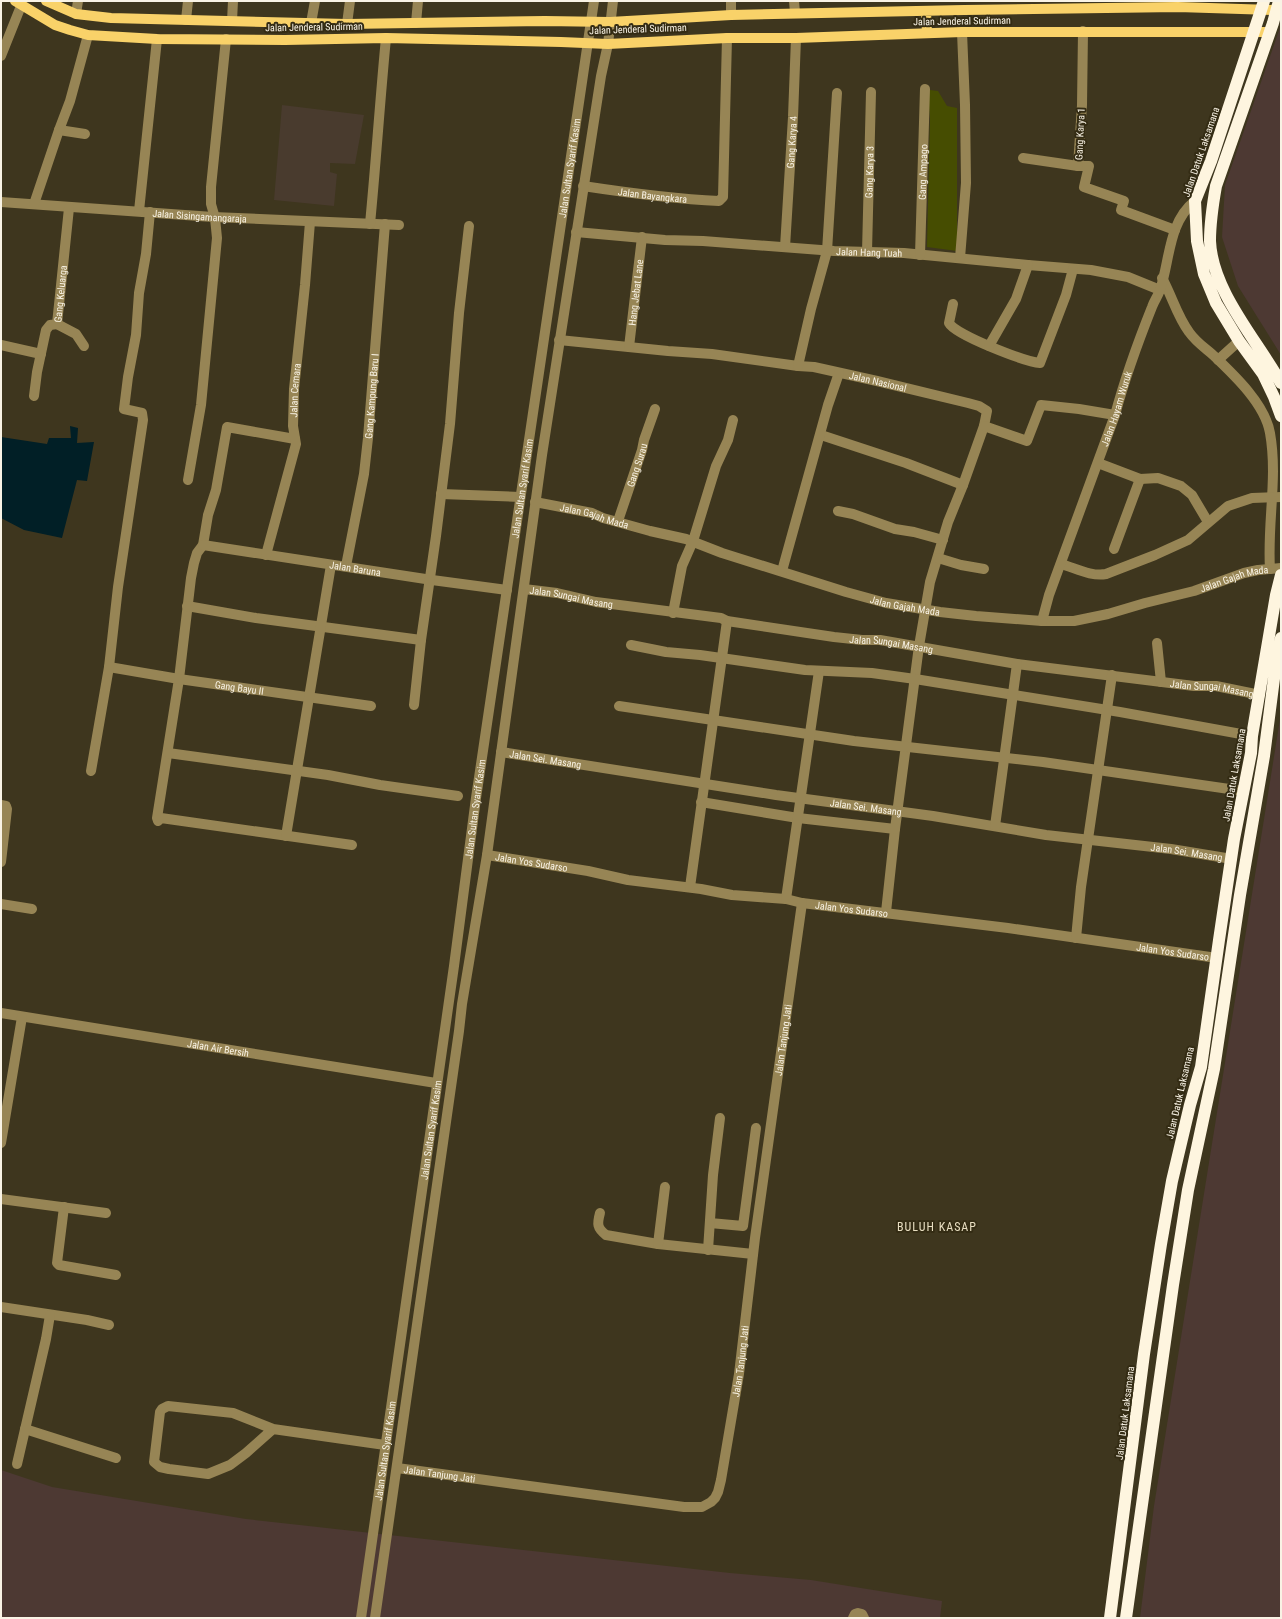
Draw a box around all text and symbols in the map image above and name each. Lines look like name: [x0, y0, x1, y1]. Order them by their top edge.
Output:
street label: Jalan Jenderal Sudirman: [913, 15, 1011, 27]
street label: Jalan Jenderal Sudirman: [265, 21, 363, 33]
street label: Jalan Jenderal Sudirman: [589, 22, 687, 36]
street label: Jalan Datuk Laksamana: [1180, 105, 1222, 198]
street label: Gang Karya 1: [1073, 108, 1087, 160]
street label: Gang Karya 4: [784, 116, 799, 169]
street label: Jalan Sultan Syarif Kasim: [556, 117, 582, 218]
street label: Gang Ampago: [916, 144, 929, 200]
street label: Gang Karya 3: [863, 146, 875, 198]
street label: Jalan Bayangkara: [617, 186, 688, 204]
street label: Jalan Sisingamangaraja: [152, 207, 247, 224]
street label: Jalan Hang Tuah: [836, 246, 903, 258]
street label: Hang Jebat Lane: [626, 258, 645, 326]
street label: Gang Keluarga: [52, 264, 69, 323]
street label: Gang Kampung Baru I: [362, 353, 380, 439]
street label: Jalan Cemara: [288, 362, 302, 417]
street label: Jalan Nasional: [848, 369, 908, 393]
street label: Jalan Hayam Wuruk: [1099, 369, 1134, 448]
street label: Jalan Sultan Syarif Kasim: [509, 438, 535, 539]
street label: Gang Surau: [624, 442, 649, 488]
street label: Jalan Gajah Mada: [559, 501, 630, 530]
street label: Jalan Baruna: [329, 559, 382, 578]
street label: Jalan Gajah Mada: [1198, 564, 1269, 594]
street label: Jalan Sungai Masang: [529, 584, 614, 610]
street label: Jalan Gajah Mada: [869, 593, 941, 617]
street label: Jalan Sungai Masang: [849, 633, 934, 655]
street label: Jalan Sungai Masang: [1169, 678, 1255, 699]
street label: Gang Bayu II: [214, 679, 265, 696]
street label: Jalan Datuk Laksamana: [1220, 727, 1248, 822]
street label: Jalan Sei. Masang: [509, 748, 582, 770]
street label: Jalan Sultan Syarif Kasim: [463, 758, 487, 860]
street label: Jalan Sei. Masang: [829, 797, 903, 817]
street label: Jalan Sei. Masang: [1150, 841, 1223, 863]
street label: Jalan Yos Sudarso: [494, 851, 568, 873]
street label: Jalan Yos Sudarso: [815, 899, 889, 919]
street label: Jalan Yos Sudarso: [1136, 941, 1210, 962]
street label: Jalan Tanjung Jati: [772, 1004, 793, 1077]
street label: Jalan Air Bersih: [187, 1038, 250, 1058]
street label: Jalan Datuk Laksamana: [1164, 1046, 1196, 1140]
street label: Jalan Sultan Syarif Kasim: [418, 1079, 443, 1181]
district label: BULUH KASAP: [897, 1220, 977, 1234]
street label: Jalan Tanjung Jati: [730, 1325, 750, 1398]
street label: Jalan Datuk Laksamana: [1114, 1365, 1136, 1460]
street label: Jalan Sultan Syarif Kasim: [372, 1400, 397, 1501]
street label: Jalan Tanjung Jati: [403, 1463, 476, 1484]

